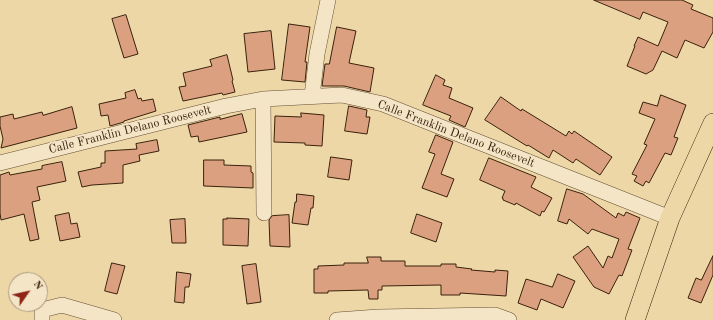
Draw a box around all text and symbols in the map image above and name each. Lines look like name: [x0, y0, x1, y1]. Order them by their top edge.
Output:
street label: Calle Franklin Delano Roosevelt: [375, 97, 537, 171]
street label: Calle Franklin Delano Roosevelt: [47, 103, 213, 157]
north arrow: [8, 272, 48, 312]
text: N: [31, 279, 44, 292]

